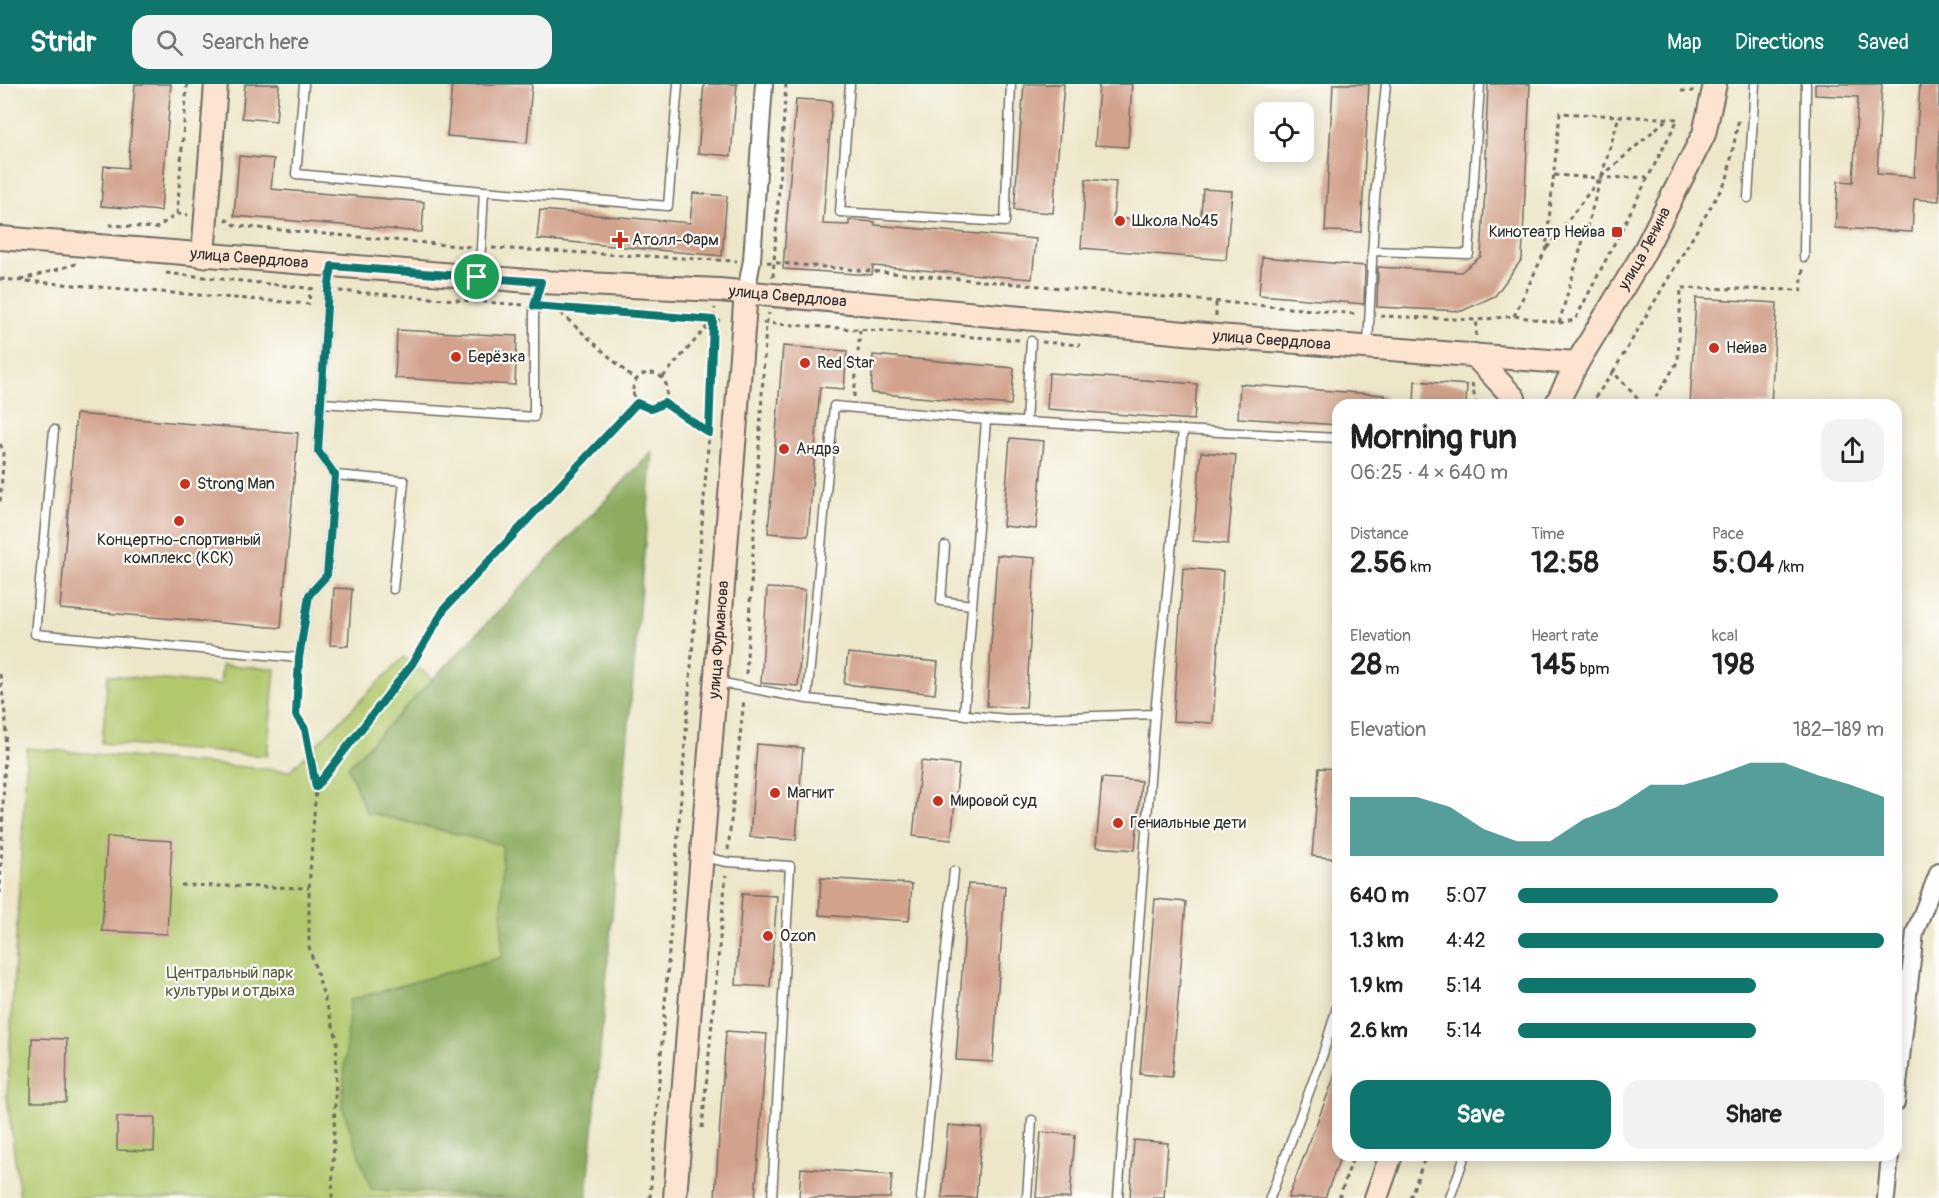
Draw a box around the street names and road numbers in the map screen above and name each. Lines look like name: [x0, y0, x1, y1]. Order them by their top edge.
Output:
street label: улица Ленина: [1613, 204, 1675, 294]
street label: улица Свердлова: [188, 243, 309, 273]
street label: улица Свердлова: [727, 281, 848, 312]
street label: улица Свердлова: [1211, 326, 1332, 355]
street label: улица Фурманова: [704, 580, 733, 701]

